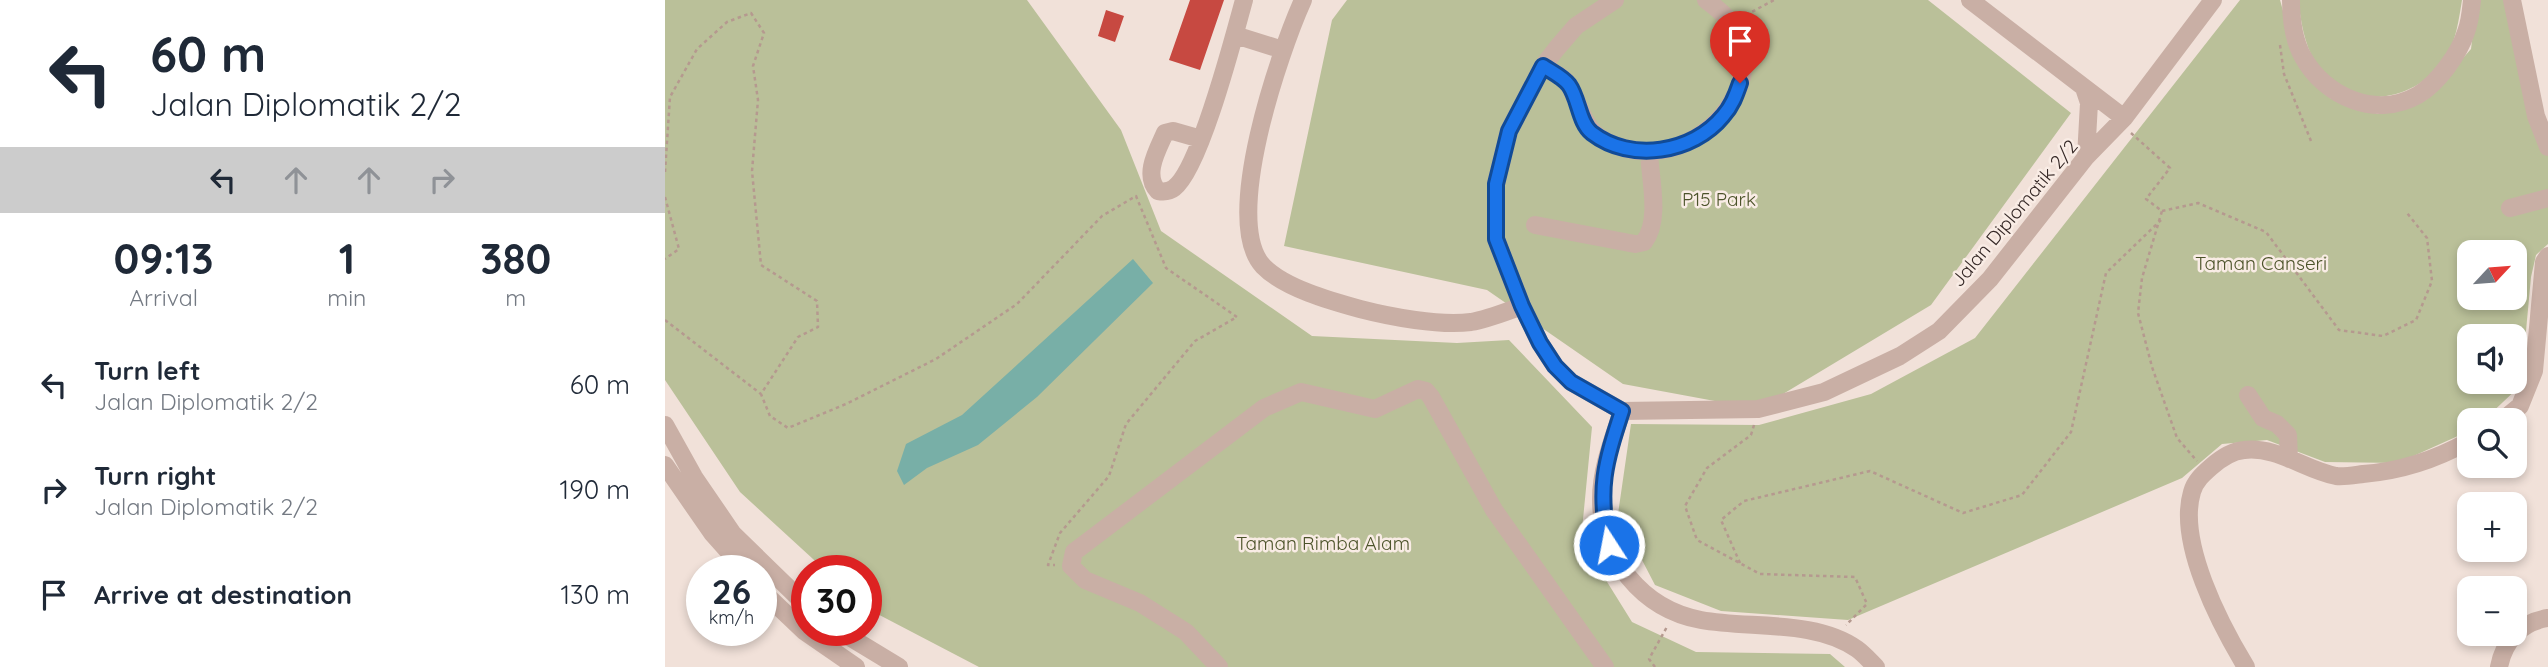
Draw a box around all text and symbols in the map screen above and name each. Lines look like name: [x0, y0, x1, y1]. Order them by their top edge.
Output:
pin: [1710, 11, 1770, 83]
icon: arrive: [1721, 22, 1759, 60]
text: 60 m: [150, 23, 266, 84]
icon: left: [35, 28, 126, 119]
text: Jalan Diplomatik 2/2: [150, 84, 462, 124]
street label: Jalan Diplomatik 2/2: [1945, 134, 2083, 292]
icon: left: [204, 161, 242, 199]
icon: ahead: [277, 161, 315, 199]
icon: ahead: [350, 161, 388, 199]
icon: right: [423, 161, 461, 199]
park label: P15 Park: [1682, 187, 1756, 211]
text: 09:13: [114, 232, 214, 285]
text: 1: [339, 232, 355, 285]
text: 380: [480, 232, 551, 285]
north arrow: [2457, 240, 2527, 310]
map controls: [2457, 240, 2527, 646]
park label: Taman Canseri: [2195, 251, 2327, 275]
text: Arrival: [129, 283, 198, 312]
text: min: [327, 283, 366, 312]
text: m: [505, 283, 526, 312]
button: sound: [2457, 324, 2527, 394]
text: Turn left: [94, 354, 201, 387]
icon: left: [35, 366, 73, 404]
text: 60 m: [570, 368, 630, 401]
text: Jalan Diplomatik 2/2: [94, 387, 318, 416]
button: search: [2457, 408, 2527, 478]
text: Turn right: [94, 459, 216, 492]
icon: right: [35, 471, 73, 509]
text: 190 m: [560, 473, 630, 506]
text: Jalan Diplomatik 2/2: [94, 492, 318, 521]
button: +: [2457, 492, 2527, 562]
position arrow: [1572, 508, 1646, 582]
park label: Taman Rimba Alam: [1236, 531, 1410, 555]
speed limit sign: 30: [791, 555, 882, 646]
text: 26: [712, 569, 751, 613]
icon: arrive: [35, 576, 73, 614]
button: −: [2457, 576, 2527, 646]
text: Arrive at destination: [94, 578, 352, 611]
text: 130 m: [560, 578, 630, 611]
text: km/h: [709, 606, 754, 629]

